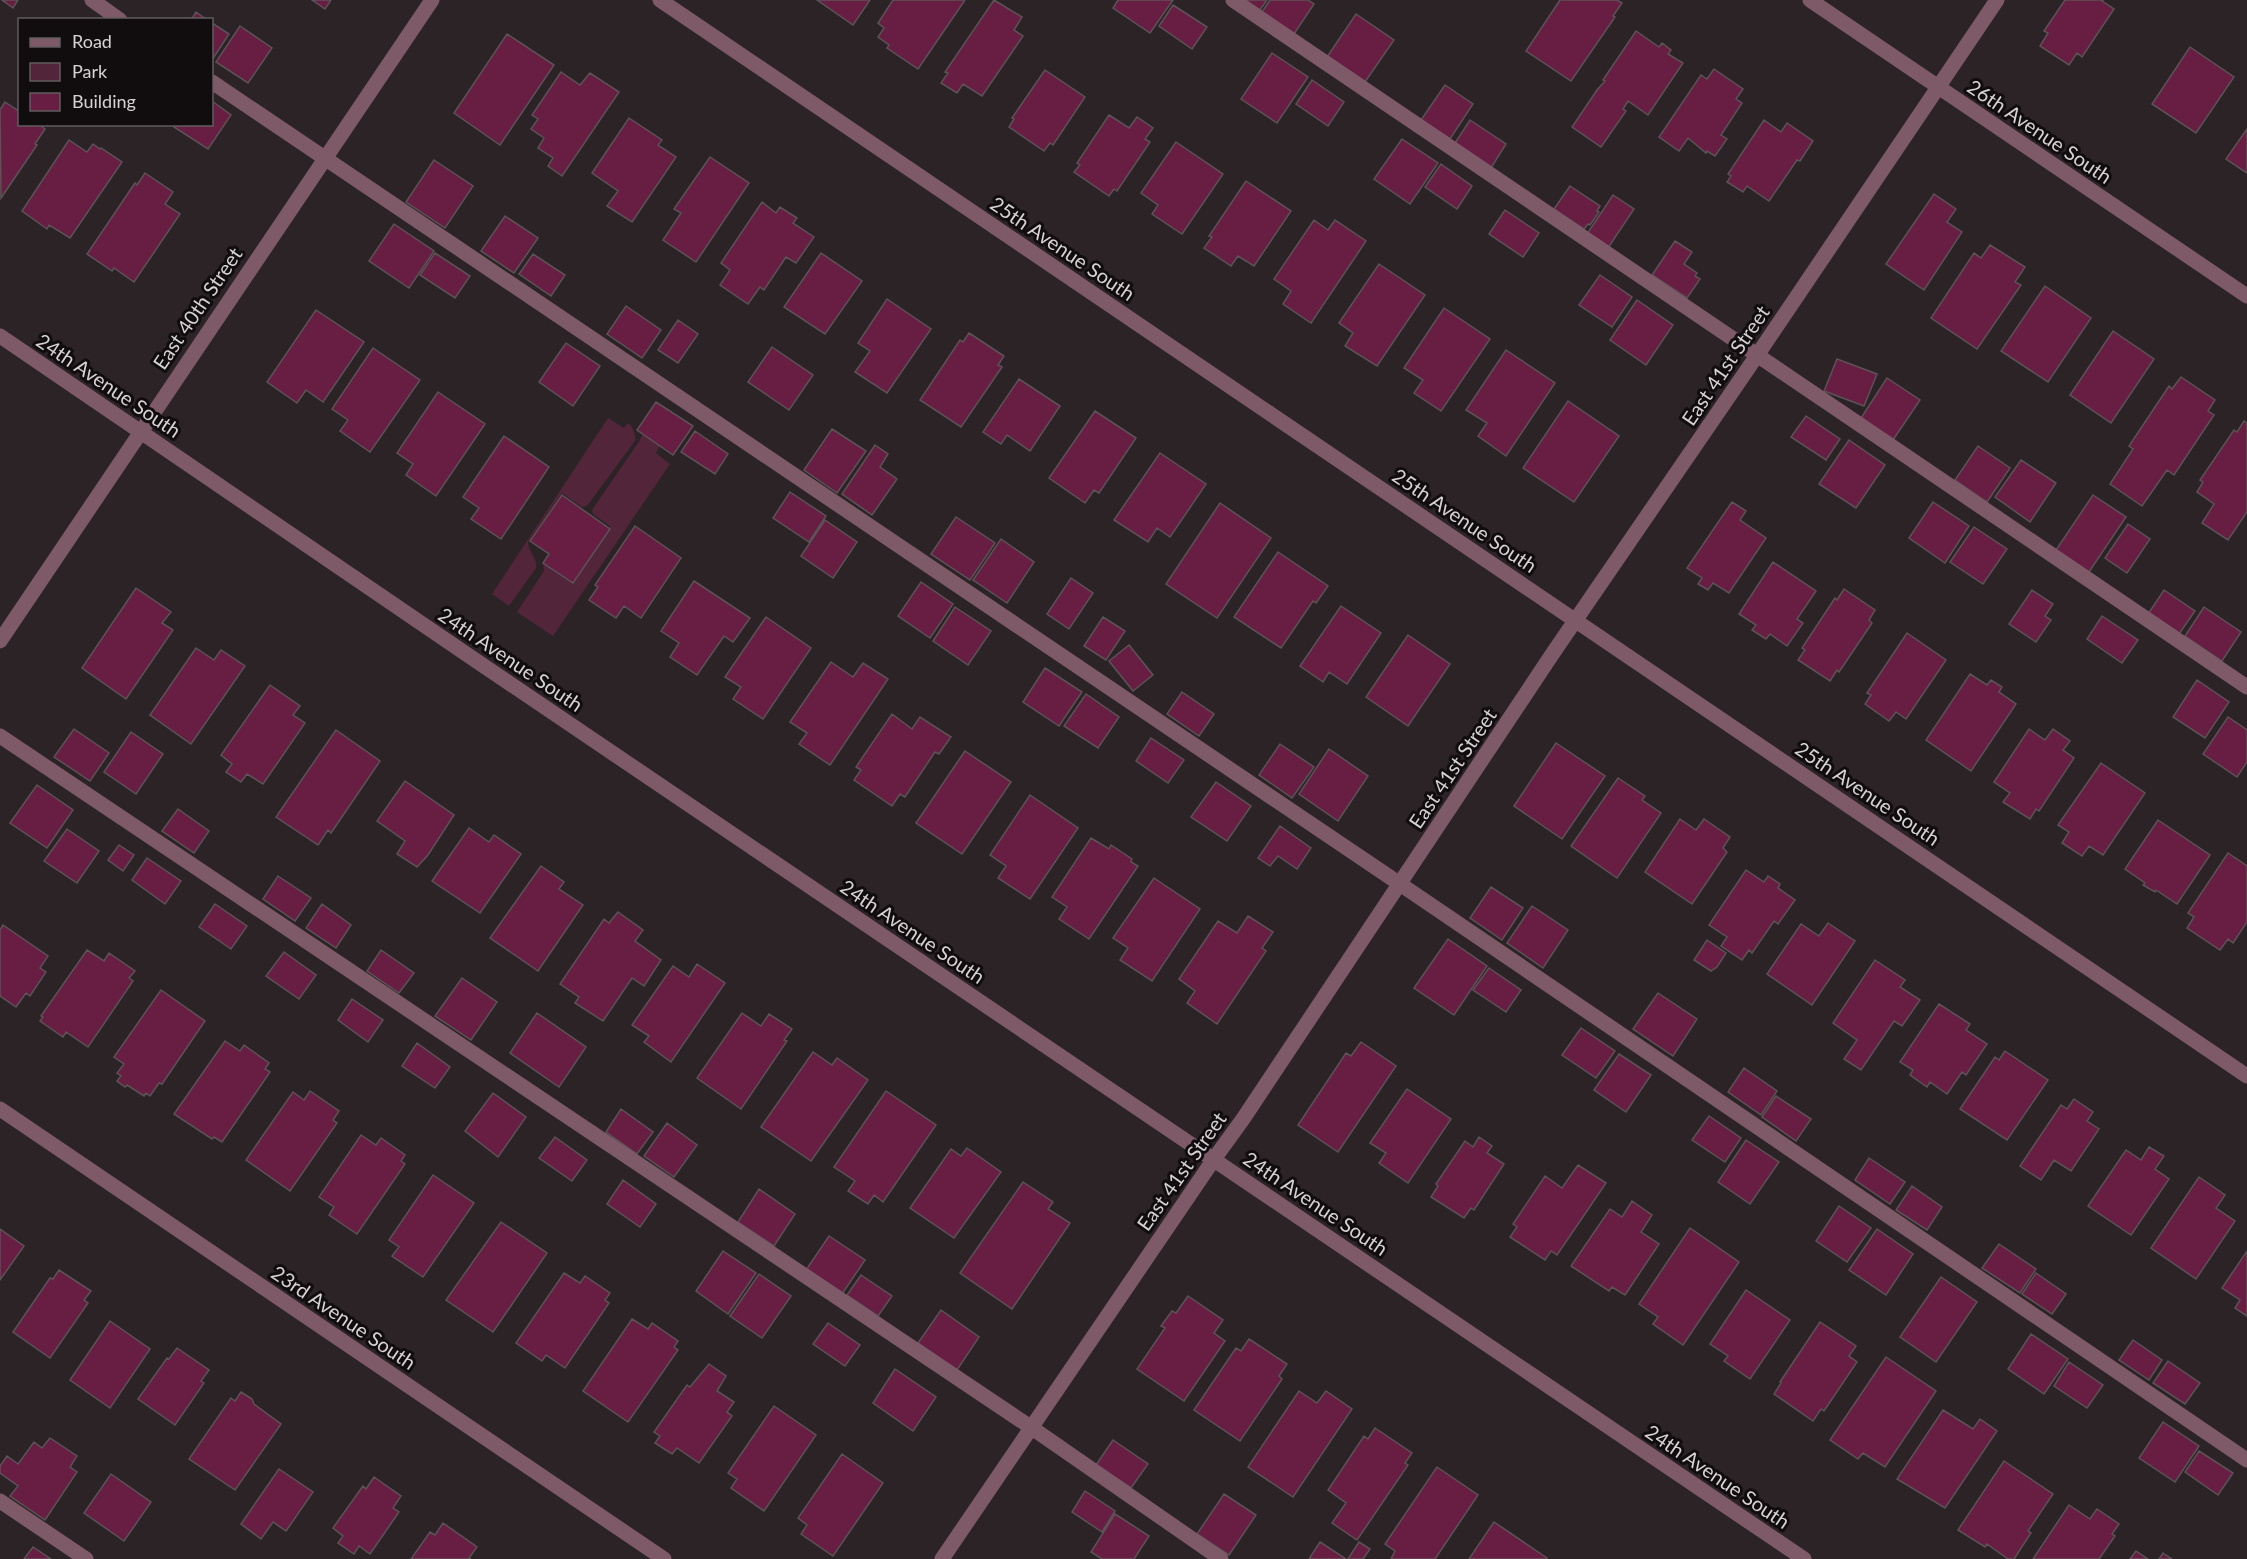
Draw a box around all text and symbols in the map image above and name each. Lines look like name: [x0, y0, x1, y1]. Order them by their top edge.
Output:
legend: [18, 18, 213, 126]
text: Road: [72, 30, 112, 52]
text: Park: [72, 60, 108, 82]
street label: 26th Avenue South: [1963, 74, 2117, 188]
text: Building: [72, 90, 136, 112]
street label: 25th Avenue South: [986, 191, 1140, 305]
street label: East 40th Street: [147, 243, 247, 373]
street label: East 41st Street: [1676, 301, 1774, 429]
street label: 24th Avenue South: [32, 328, 186, 442]
street label: 25th Avenue South: [1388, 463, 1542, 577]
street label: 24th Avenue South: [434, 602, 588, 716]
street label: East 41st Street: [1403, 704, 1501, 832]
street label: 25th Avenue South: [1791, 736, 1945, 850]
street label: 24th Avenue South: [836, 874, 990, 988]
street label: East 41st Street: [1131, 1107, 1231, 1235]
street label: 24th Avenue South: [1239, 1146, 1393, 1260]
street label: 23rd Avenue South: [267, 1260, 421, 1374]
street label: 24th Avenue South: [1641, 1419, 1795, 1533]

